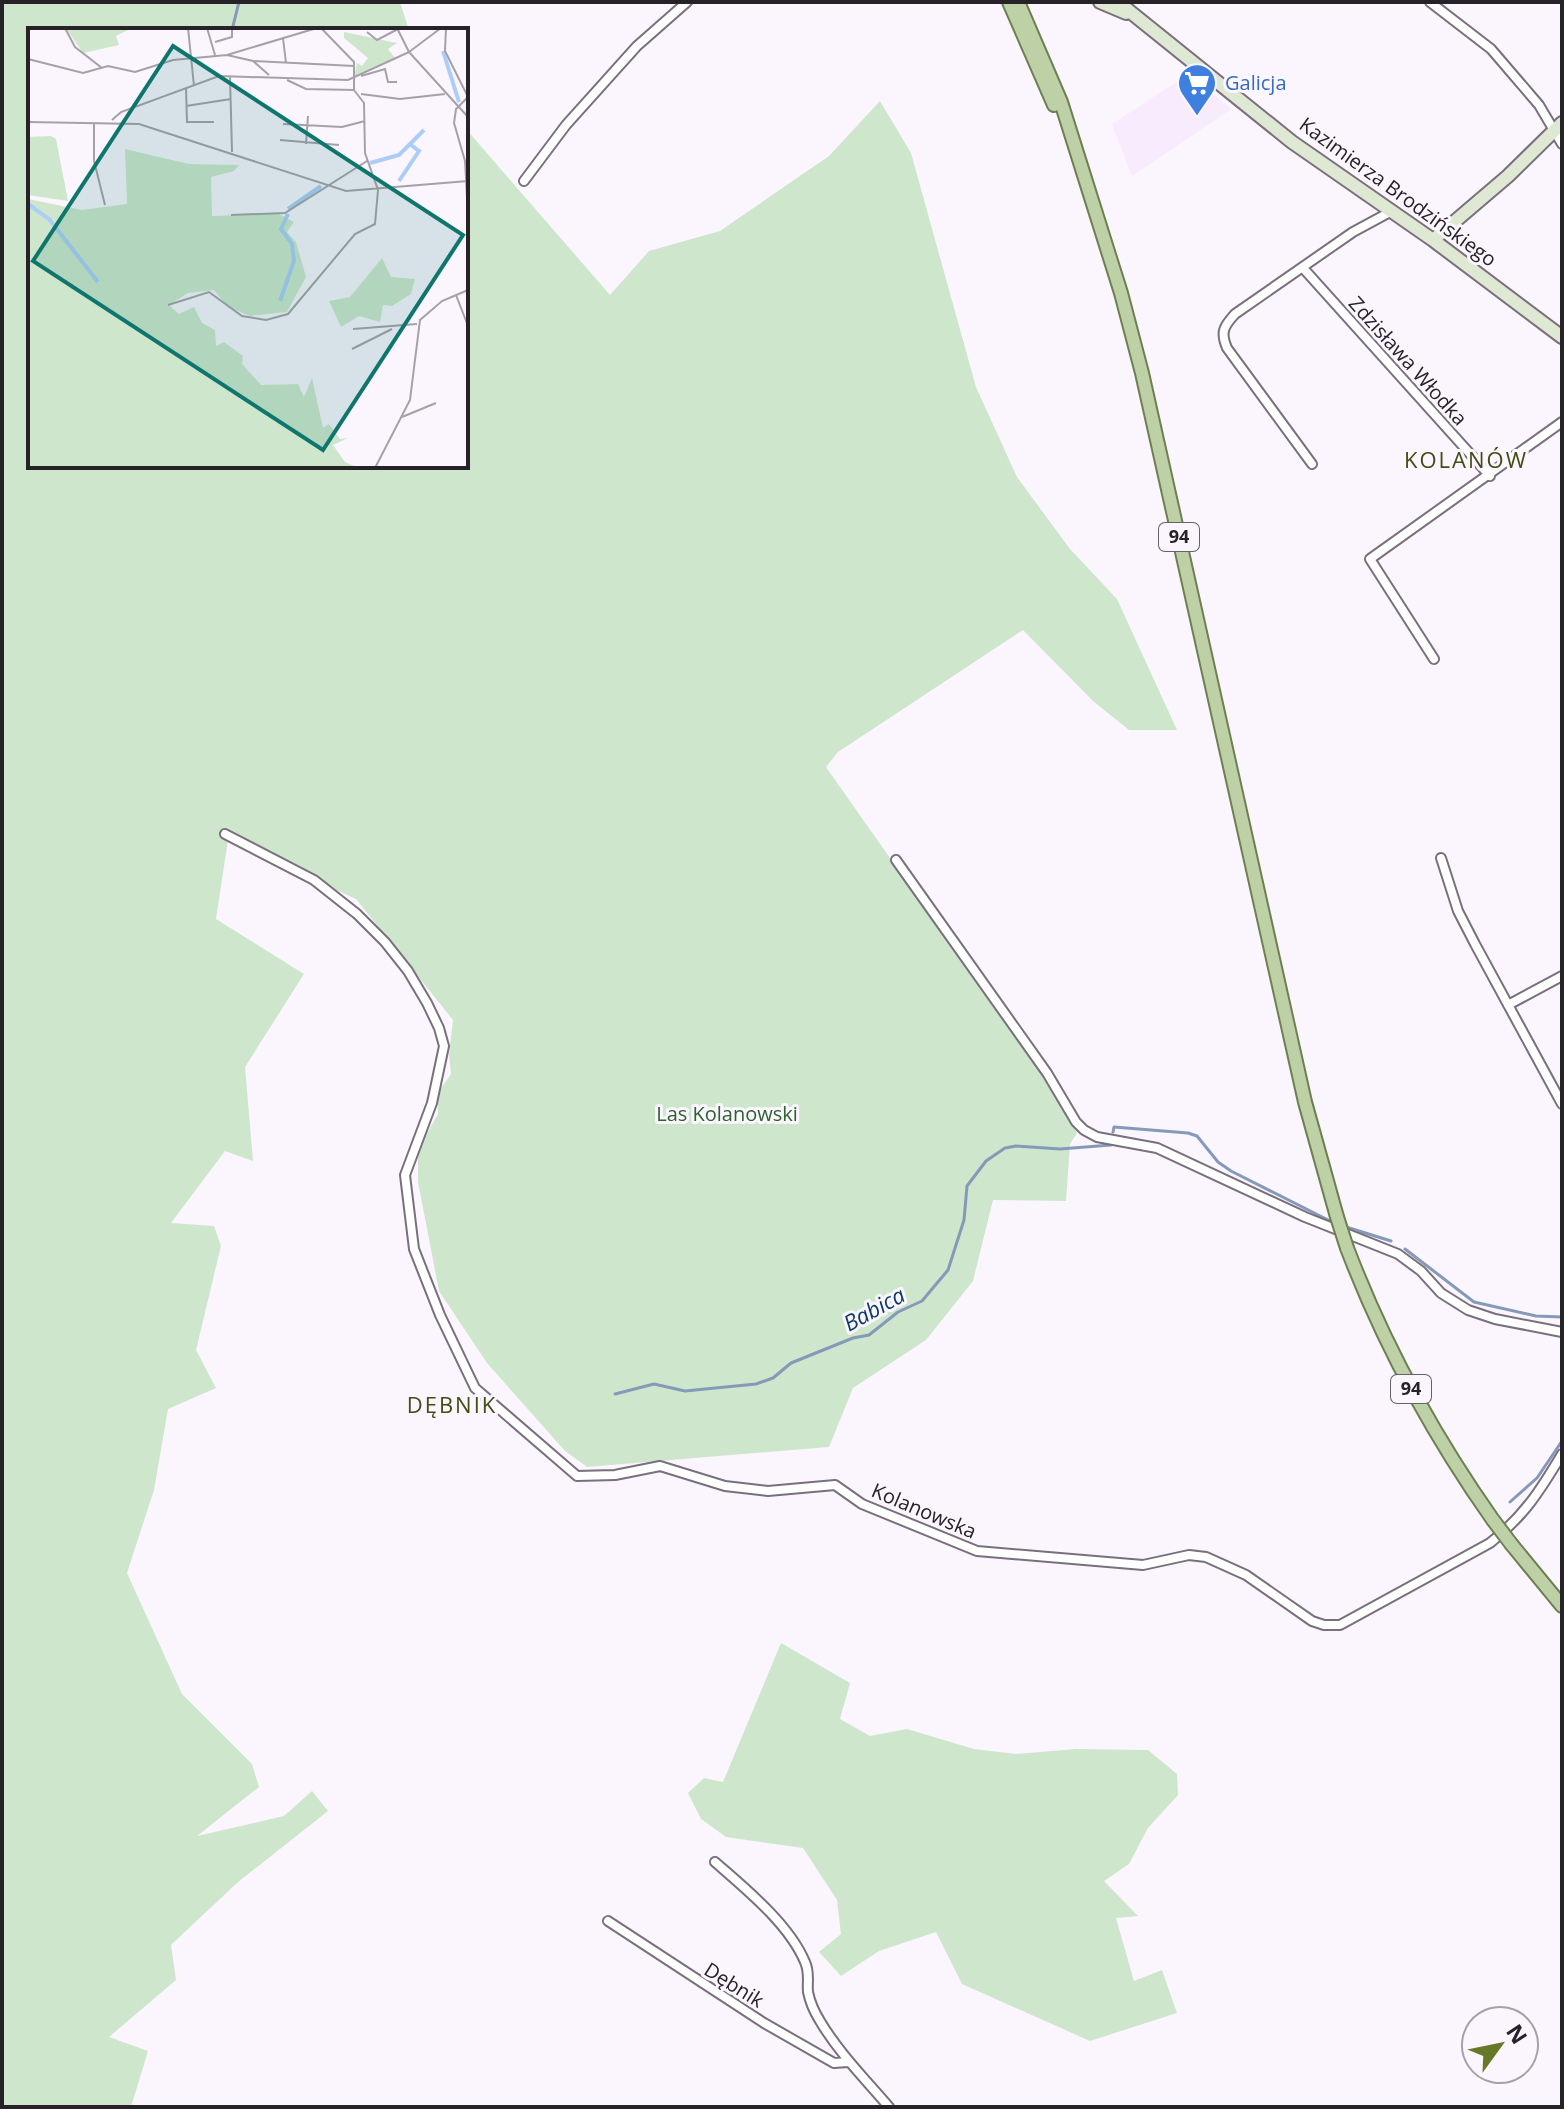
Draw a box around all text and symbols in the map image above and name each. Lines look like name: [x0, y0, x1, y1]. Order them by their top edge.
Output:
inset map: [28, 28, 468, 468]
supermarket icon: Galicja: [1176, 62, 1218, 117]
place label: Galicja: [1225, 69, 1287, 96]
street label: Kazimierza Brodzińskiego: [1294, 111, 1502, 272]
street label: Zdzisława Włodka: [1343, 290, 1474, 431]
district label: KOLANÓW: [1404, 444, 1528, 474]
road number: 94: [1159, 523, 1199, 551]
park label: Las Kolanowski: [656, 1100, 798, 1127]
water label: Babica: [837, 1279, 910, 1337]
road number: 94: [1391, 1375, 1431, 1403]
district label: DĘBNIK: [407, 1389, 497, 1419]
street label: Kolanowska: [868, 1476, 981, 1545]
street label: Dębnik: [699, 1956, 770, 2014]
north arrow: [1460, 2005, 1540, 2085]
text: N: [1500, 2018, 1535, 2049]

